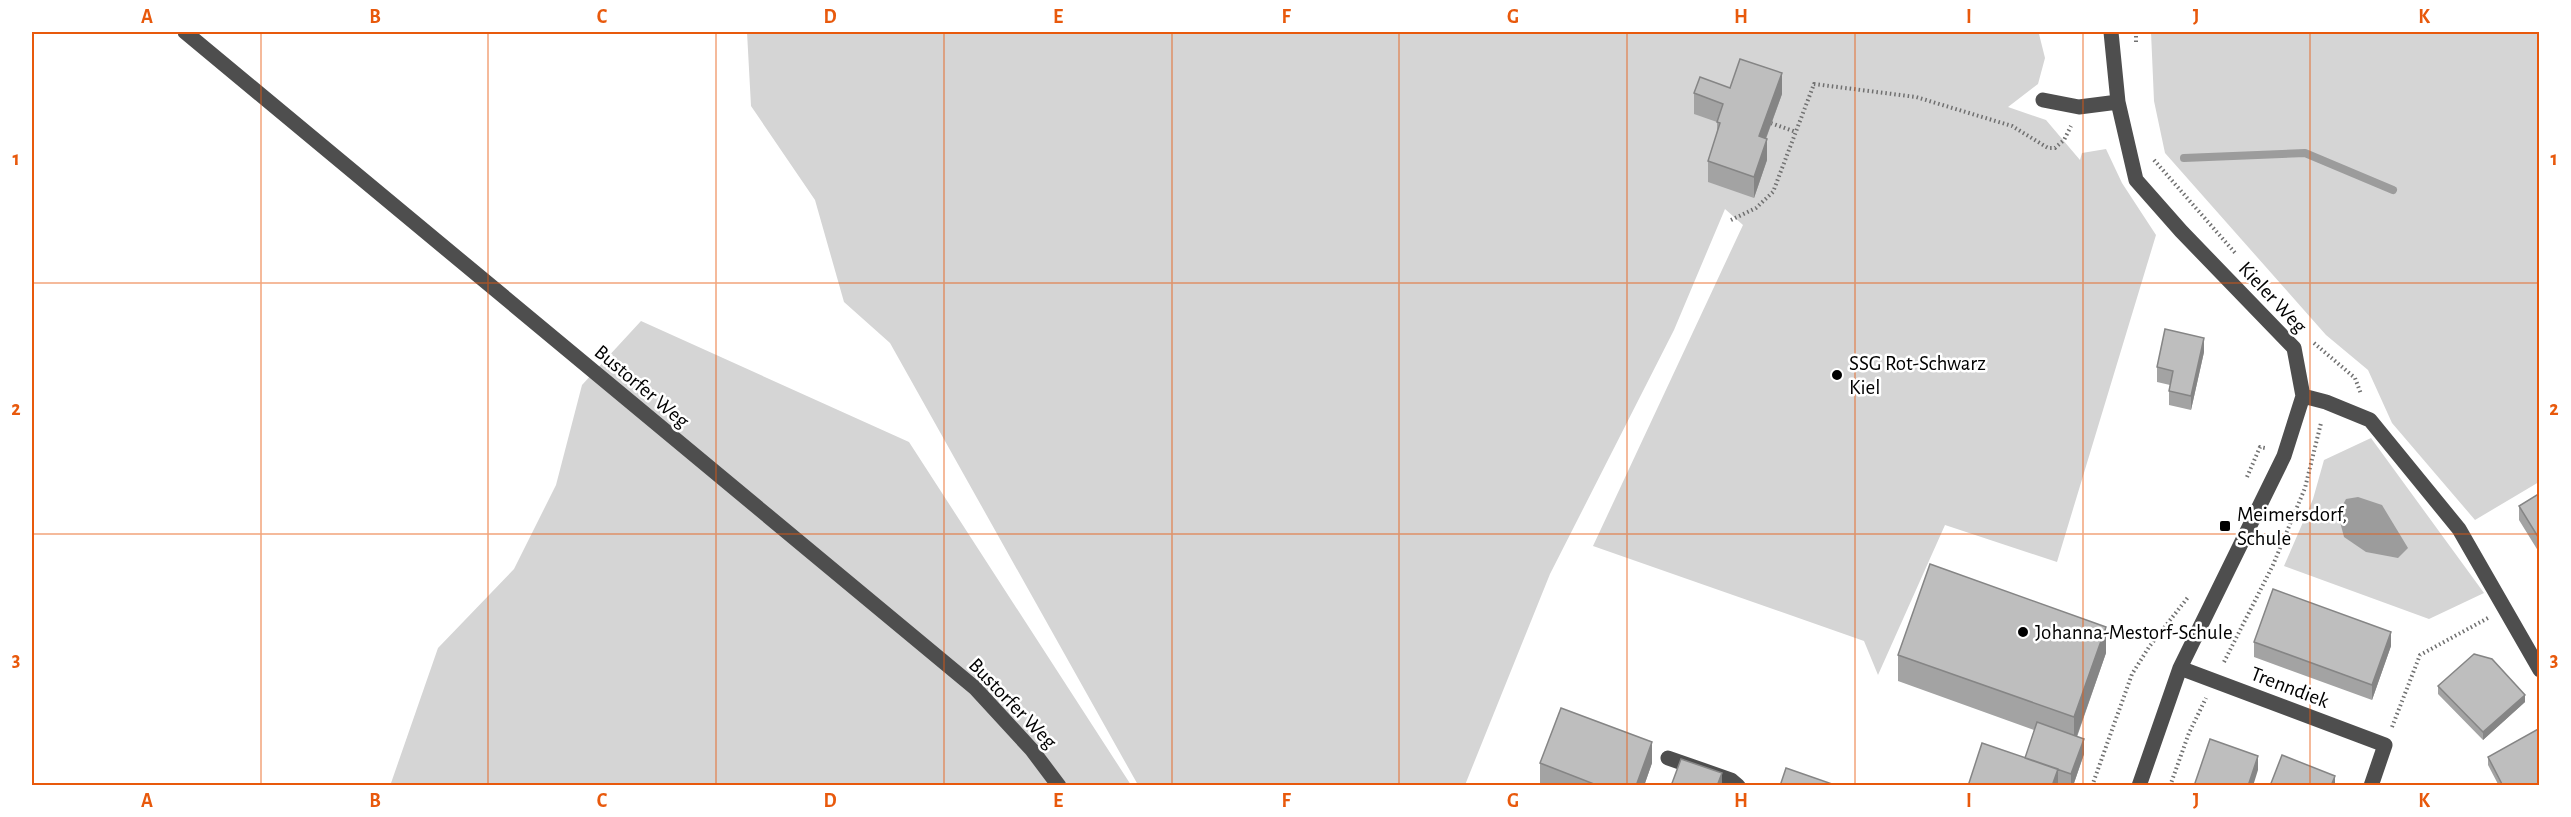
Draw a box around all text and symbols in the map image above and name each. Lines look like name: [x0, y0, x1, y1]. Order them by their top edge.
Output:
text: A: [141, 7, 153, 27]
text: B: [369, 7, 381, 27]
text: C: [597, 7, 608, 27]
text: D: [823, 7, 837, 27]
text: E: [1053, 7, 1063, 27]
text: F: [1281, 7, 1291, 27]
text: G: [1507, 7, 1519, 27]
text: H: [1734, 7, 1748, 27]
text: I: [1966, 7, 1972, 27]
text: J: [2193, 7, 2199, 27]
text: K: [2418, 7, 2430, 27]
text: 1: [12, 149, 20, 169]
text: 1: [2550, 149, 2558, 169]
street label: Kieler Weg: [2235, 258, 2311, 338]
street label: Bustorfer Weg: [590, 341, 694, 432]
place label: SSG Rot-Schwarz Kiel: [1849, 353, 1986, 398]
marker: SSG Rot-Schwarz Kiel: [1830, 368, 1844, 382]
text: 2: [11, 399, 21, 419]
text: 2: [2549, 399, 2559, 419]
place label: Meimersdorf, Schule: [2237, 504, 2347, 549]
marker: Meimersdorf, Schule: [2218, 519, 2232, 533]
place label: Johanna-Mestorf-Schule: [2035, 622, 2233, 643]
marker: Johanna-Mestorf-Schule: [2016, 625, 2030, 639]
text: 3: [12, 650, 20, 670]
text: 3: [2550, 650, 2558, 670]
street label: Bustorfer Weg: [965, 654, 1061, 753]
street label: Trenndiek: [2248, 663, 2332, 712]
text: A: [141, 791, 153, 811]
text: B: [369, 791, 381, 811]
text: C: [597, 791, 608, 811]
text: D: [823, 791, 837, 811]
text: E: [1053, 791, 1063, 811]
text: F: [1281, 791, 1291, 811]
text: G: [1507, 791, 1519, 811]
text: H: [1734, 791, 1748, 811]
text: I: [1966, 791, 1972, 811]
text: J: [2193, 791, 2199, 811]
text: K: [2418, 791, 2430, 811]

